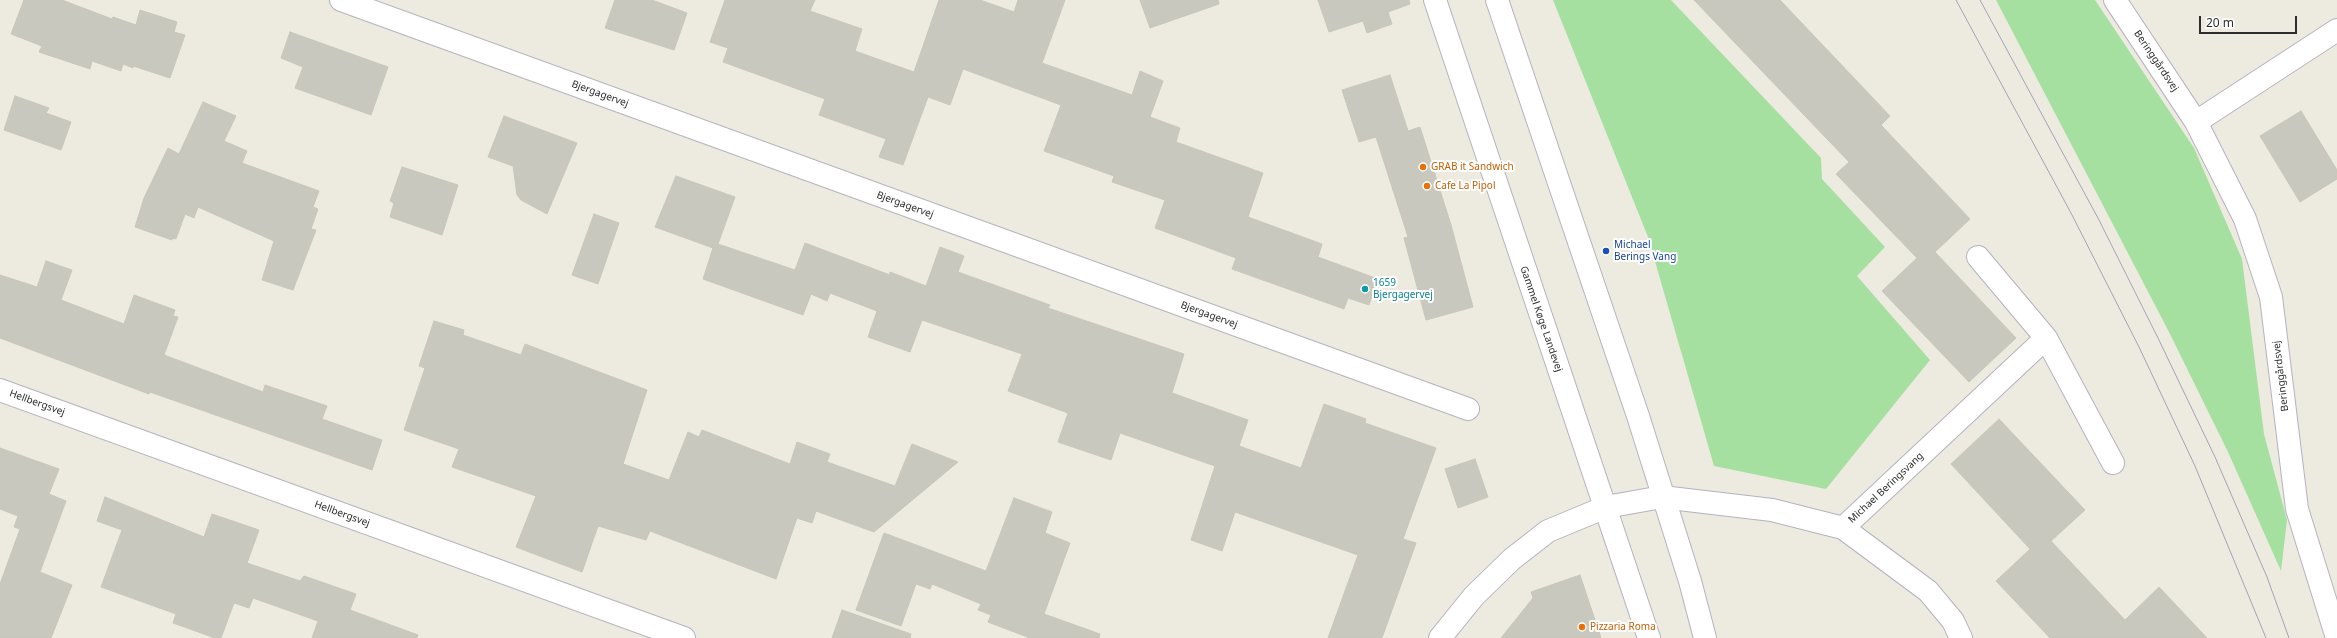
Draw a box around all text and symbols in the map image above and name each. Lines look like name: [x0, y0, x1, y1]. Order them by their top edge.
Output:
scale bar: [2201, 8, 2299, 34]
text: 20 m: [2206, 14, 2234, 31]
street label: Beringgårdsvej: [2131, 28, 2181, 94]
street label: Bjergagervej: [570, 78, 630, 110]
place label: GRAB it Sandwich: [1431, 161, 1514, 173]
marker: GRAB it Sandwich: [1418, 162, 1428, 172]
place label: Cafe La Pipol: [1435, 180, 1495, 192]
marker: Cafe La Pipol: [1422, 181, 1432, 191]
street label: Bjergagervej: [875, 189, 935, 221]
place label: Michael Berings Vang: [1614, 239, 1676, 262]
marker: Michael Berings Vang: [1601, 246, 1611, 256]
street label: Gammel Køge Landevej: [1517, 265, 1565, 373]
place label: 1659 Bjergagervej: [1373, 277, 1433, 300]
marker: 1659 Bjergagervej: [1360, 284, 1370, 294]
street label: Bjergagervej: [1179, 299, 1239, 331]
street label: Beringgårdsvej: [2271, 340, 2291, 412]
street label: Hellbergsvej: [8, 387, 66, 419]
street label: Michael Beringsvang: [1846, 450, 1926, 526]
street label: Hellbergsvej: [313, 498, 371, 530]
place label: Pizzaria Roma: [1590, 621, 1656, 633]
marker: Pizzaria Roma: [1577, 622, 1587, 632]

